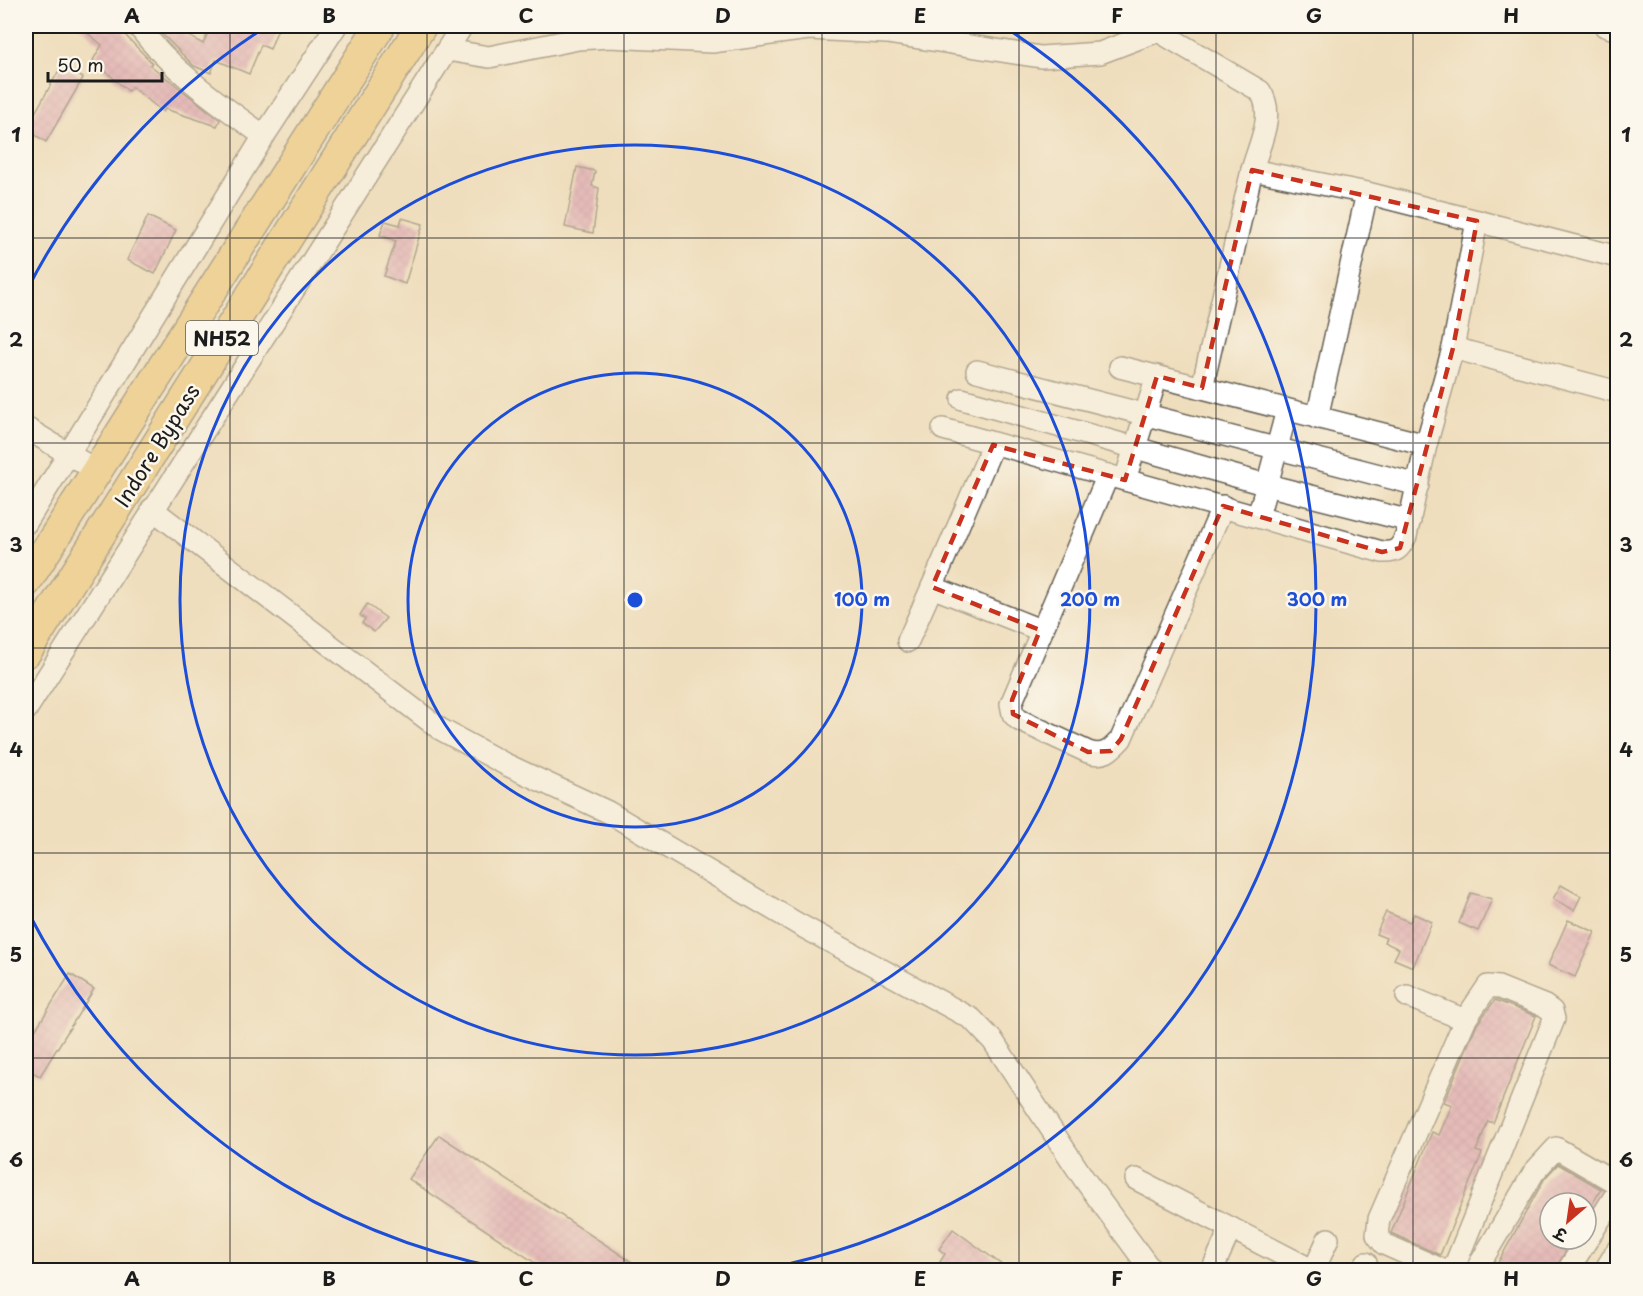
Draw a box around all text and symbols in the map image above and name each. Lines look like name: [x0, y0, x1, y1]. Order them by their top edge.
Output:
text: A: [124, 0, 140, 30]
text: B: [322, 0, 336, 30]
text: C: [518, 0, 534, 30]
text: D: [715, 0, 731, 30]
text: E: [914, 0, 926, 30]
text: F: [1111, 0, 1123, 30]
text: G: [1306, 0, 1322, 30]
text: H: [1503, 0, 1519, 30]
scale bar: [48, 45, 162, 83]
text: 50 m: [57, 51, 104, 78]
text: 1: [11, 119, 21, 149]
text: 1: [1621, 119, 1631, 149]
road number: NH52: [186, 321, 258, 355]
text: 2: [9, 324, 23, 354]
text: 2: [1619, 324, 1633, 354]
street label: Indore Bypass: [105, 377, 207, 513]
text: 3: [9, 529, 23, 559]
text: 3: [1619, 529, 1633, 559]
text: 100 m: [834, 585, 890, 612]
text: 200 m: [1060, 585, 1120, 612]
text: 300 m: [1287, 585, 1347, 612]
centre of rings: [625, 590, 645, 610]
text: 4: [9, 734, 23, 764]
text: 4: [1619, 734, 1633, 764]
text: 5: [10, 939, 22, 969]
text: 5: [1620, 939, 1632, 969]
text: 6: [9, 1144, 23, 1174]
text: 6: [1619, 1144, 1633, 1174]
north arrow: [1538, 1191, 1598, 1251]
text: उ: [1549, 1221, 1572, 1249]
text: A: [124, 1263, 140, 1293]
text: B: [322, 1263, 336, 1293]
text: C: [518, 1263, 534, 1293]
text: D: [715, 1263, 731, 1293]
text: E: [914, 1263, 926, 1293]
text: F: [1111, 1263, 1123, 1293]
text: G: [1306, 1263, 1322, 1293]
text: H: [1503, 1263, 1519, 1293]

